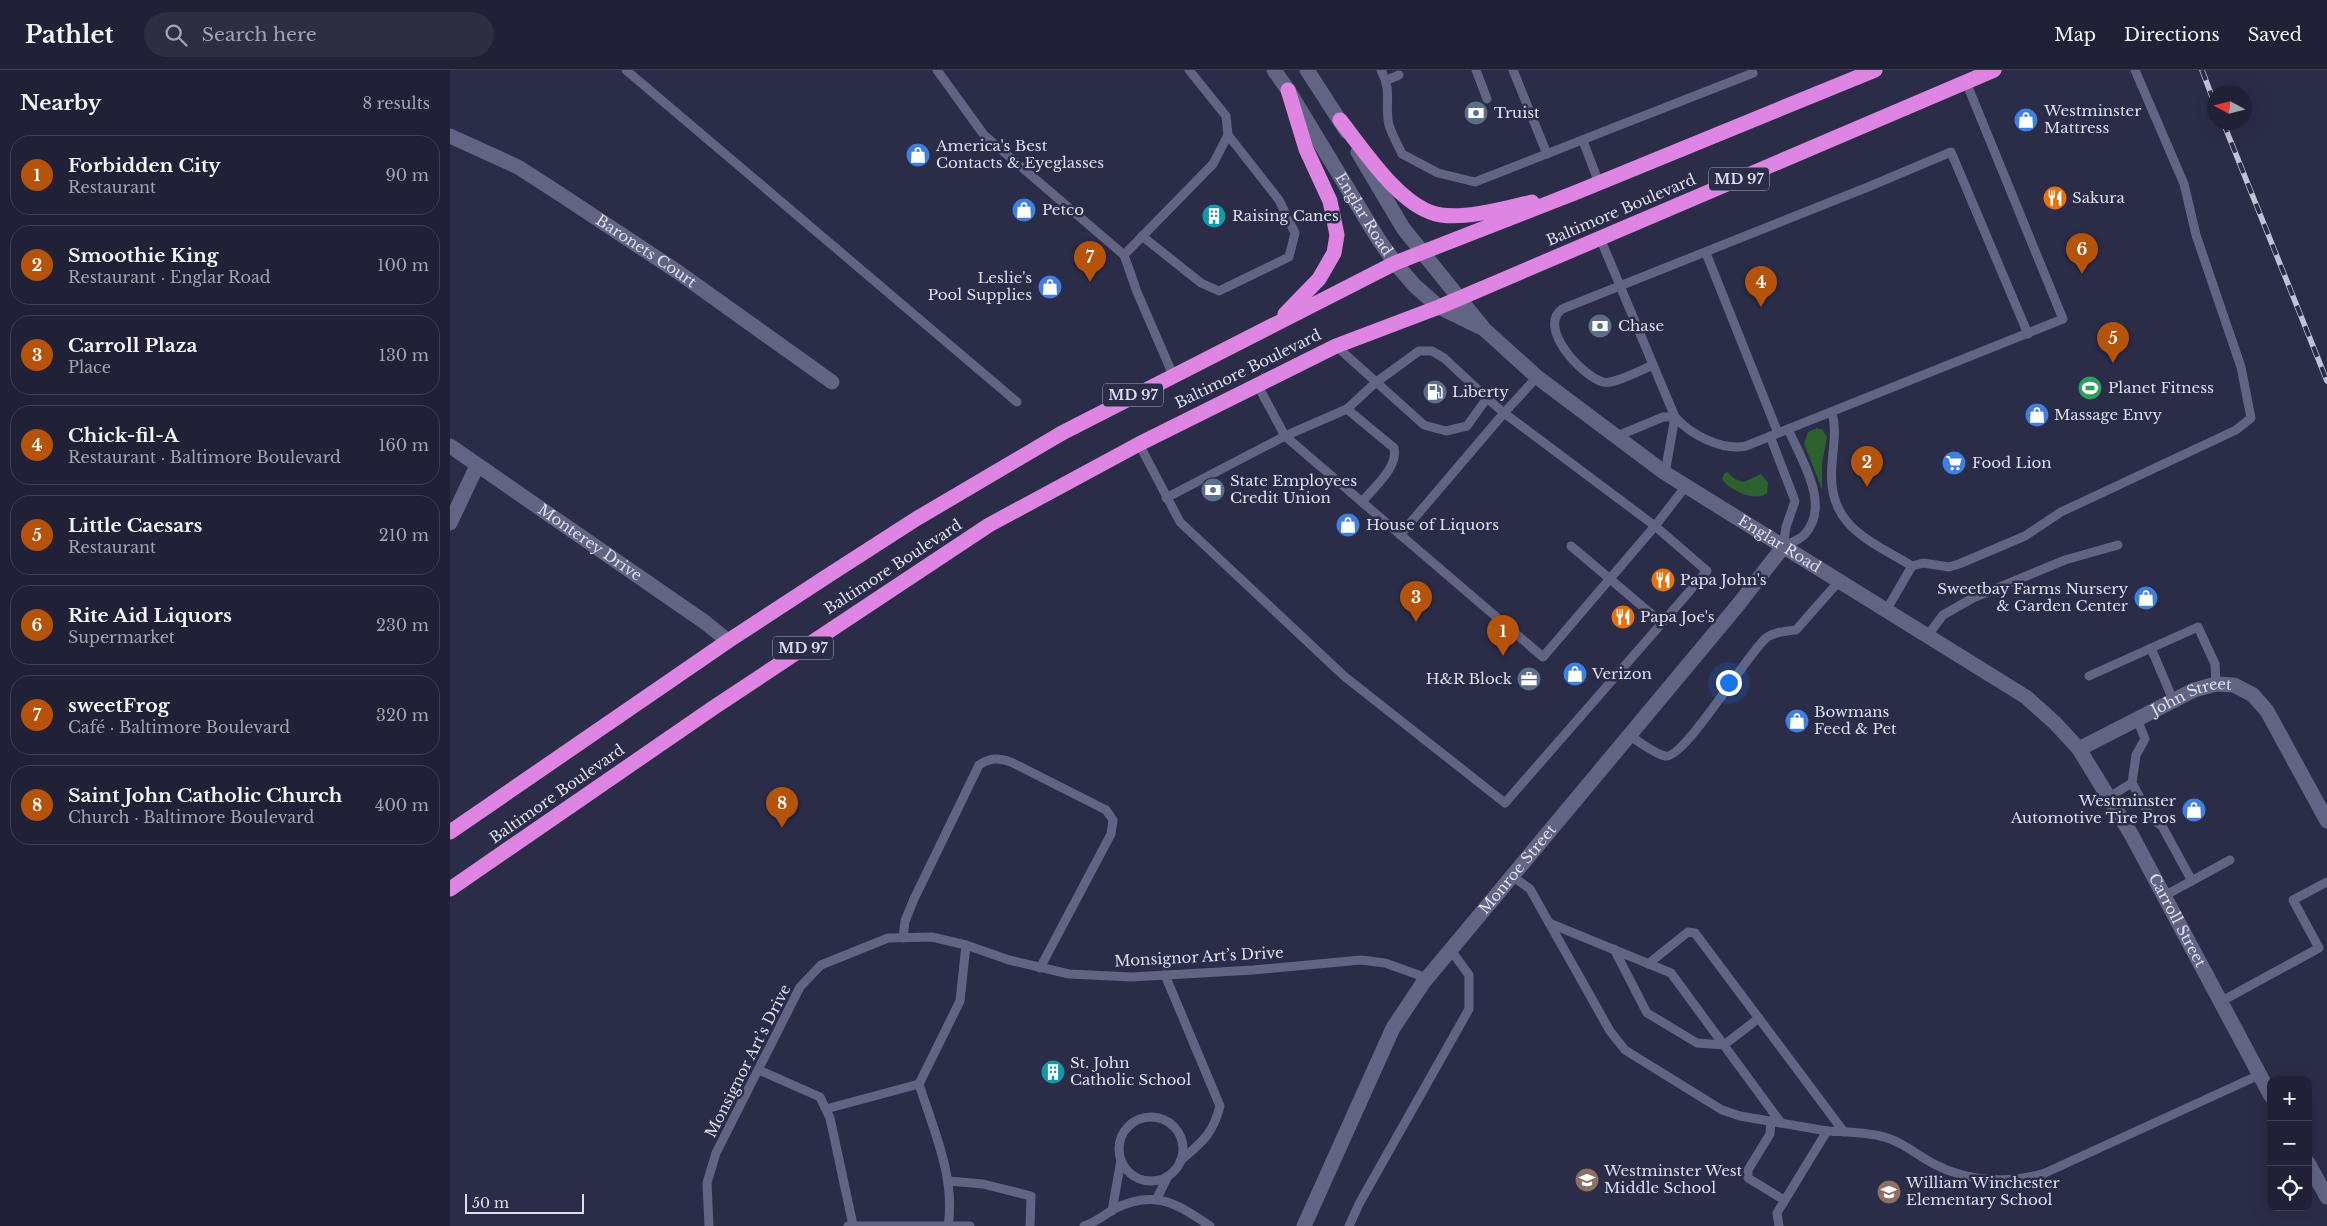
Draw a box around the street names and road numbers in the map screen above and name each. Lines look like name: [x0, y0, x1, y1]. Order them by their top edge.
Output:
road number: MD 97: [1709, 168, 1769, 190]
street label: Englar Road: [1331, 169, 1397, 259]
street label: Baltimore Boulevard: [1543, 169, 1698, 250]
street label: Baronets Court: [592, 210, 701, 291]
street label: Baltimore Boulevard: [1172, 325, 1324, 412]
road number: MD 97: [1103, 384, 1163, 406]
street label: Monterey Drive: [534, 500, 646, 585]
street label: Englar Road: [1735, 511, 1825, 577]
street label: Baltimore Boulevard: [820, 515, 965, 618]
road number: MD 97: [773, 636, 833, 660]
street label: John Street: [2146, 674, 2233, 720]
street label: Baltimore Boulevard: [486, 740, 628, 847]
street label: Monroe Street: [1474, 820, 1560, 918]
street label: Carroll Street: [2145, 870, 2211, 971]
street label: Monsignor Art’s Drive: [1114, 943, 1284, 970]
street label: Monsignor Art’s Drive: [701, 981, 795, 1141]

